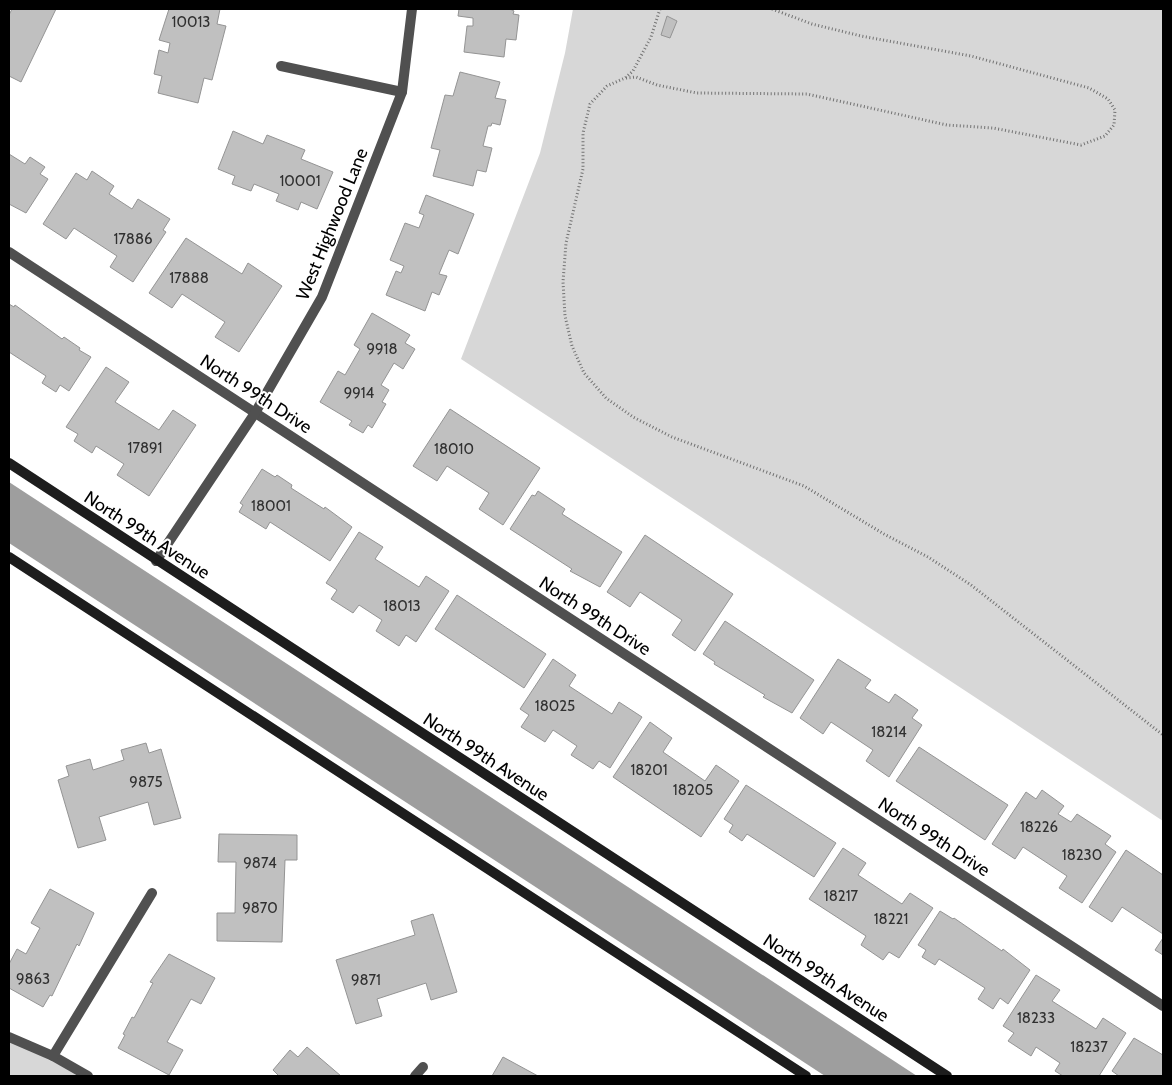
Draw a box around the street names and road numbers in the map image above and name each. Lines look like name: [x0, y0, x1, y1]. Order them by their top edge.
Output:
street label: West Highwood Lane: [291, 145, 373, 303]
street label: North 99th Drive: [196, 350, 316, 438]
street label: North 99th Avenue: [80, 486, 214, 584]
street label: North 99th Drive: [535, 572, 655, 660]
street label: North 99th Avenue: [419, 708, 553, 806]
street label: North 99th Drive: [874, 793, 994, 881]
street label: North 99th Avenue: [759, 929, 893, 1027]

